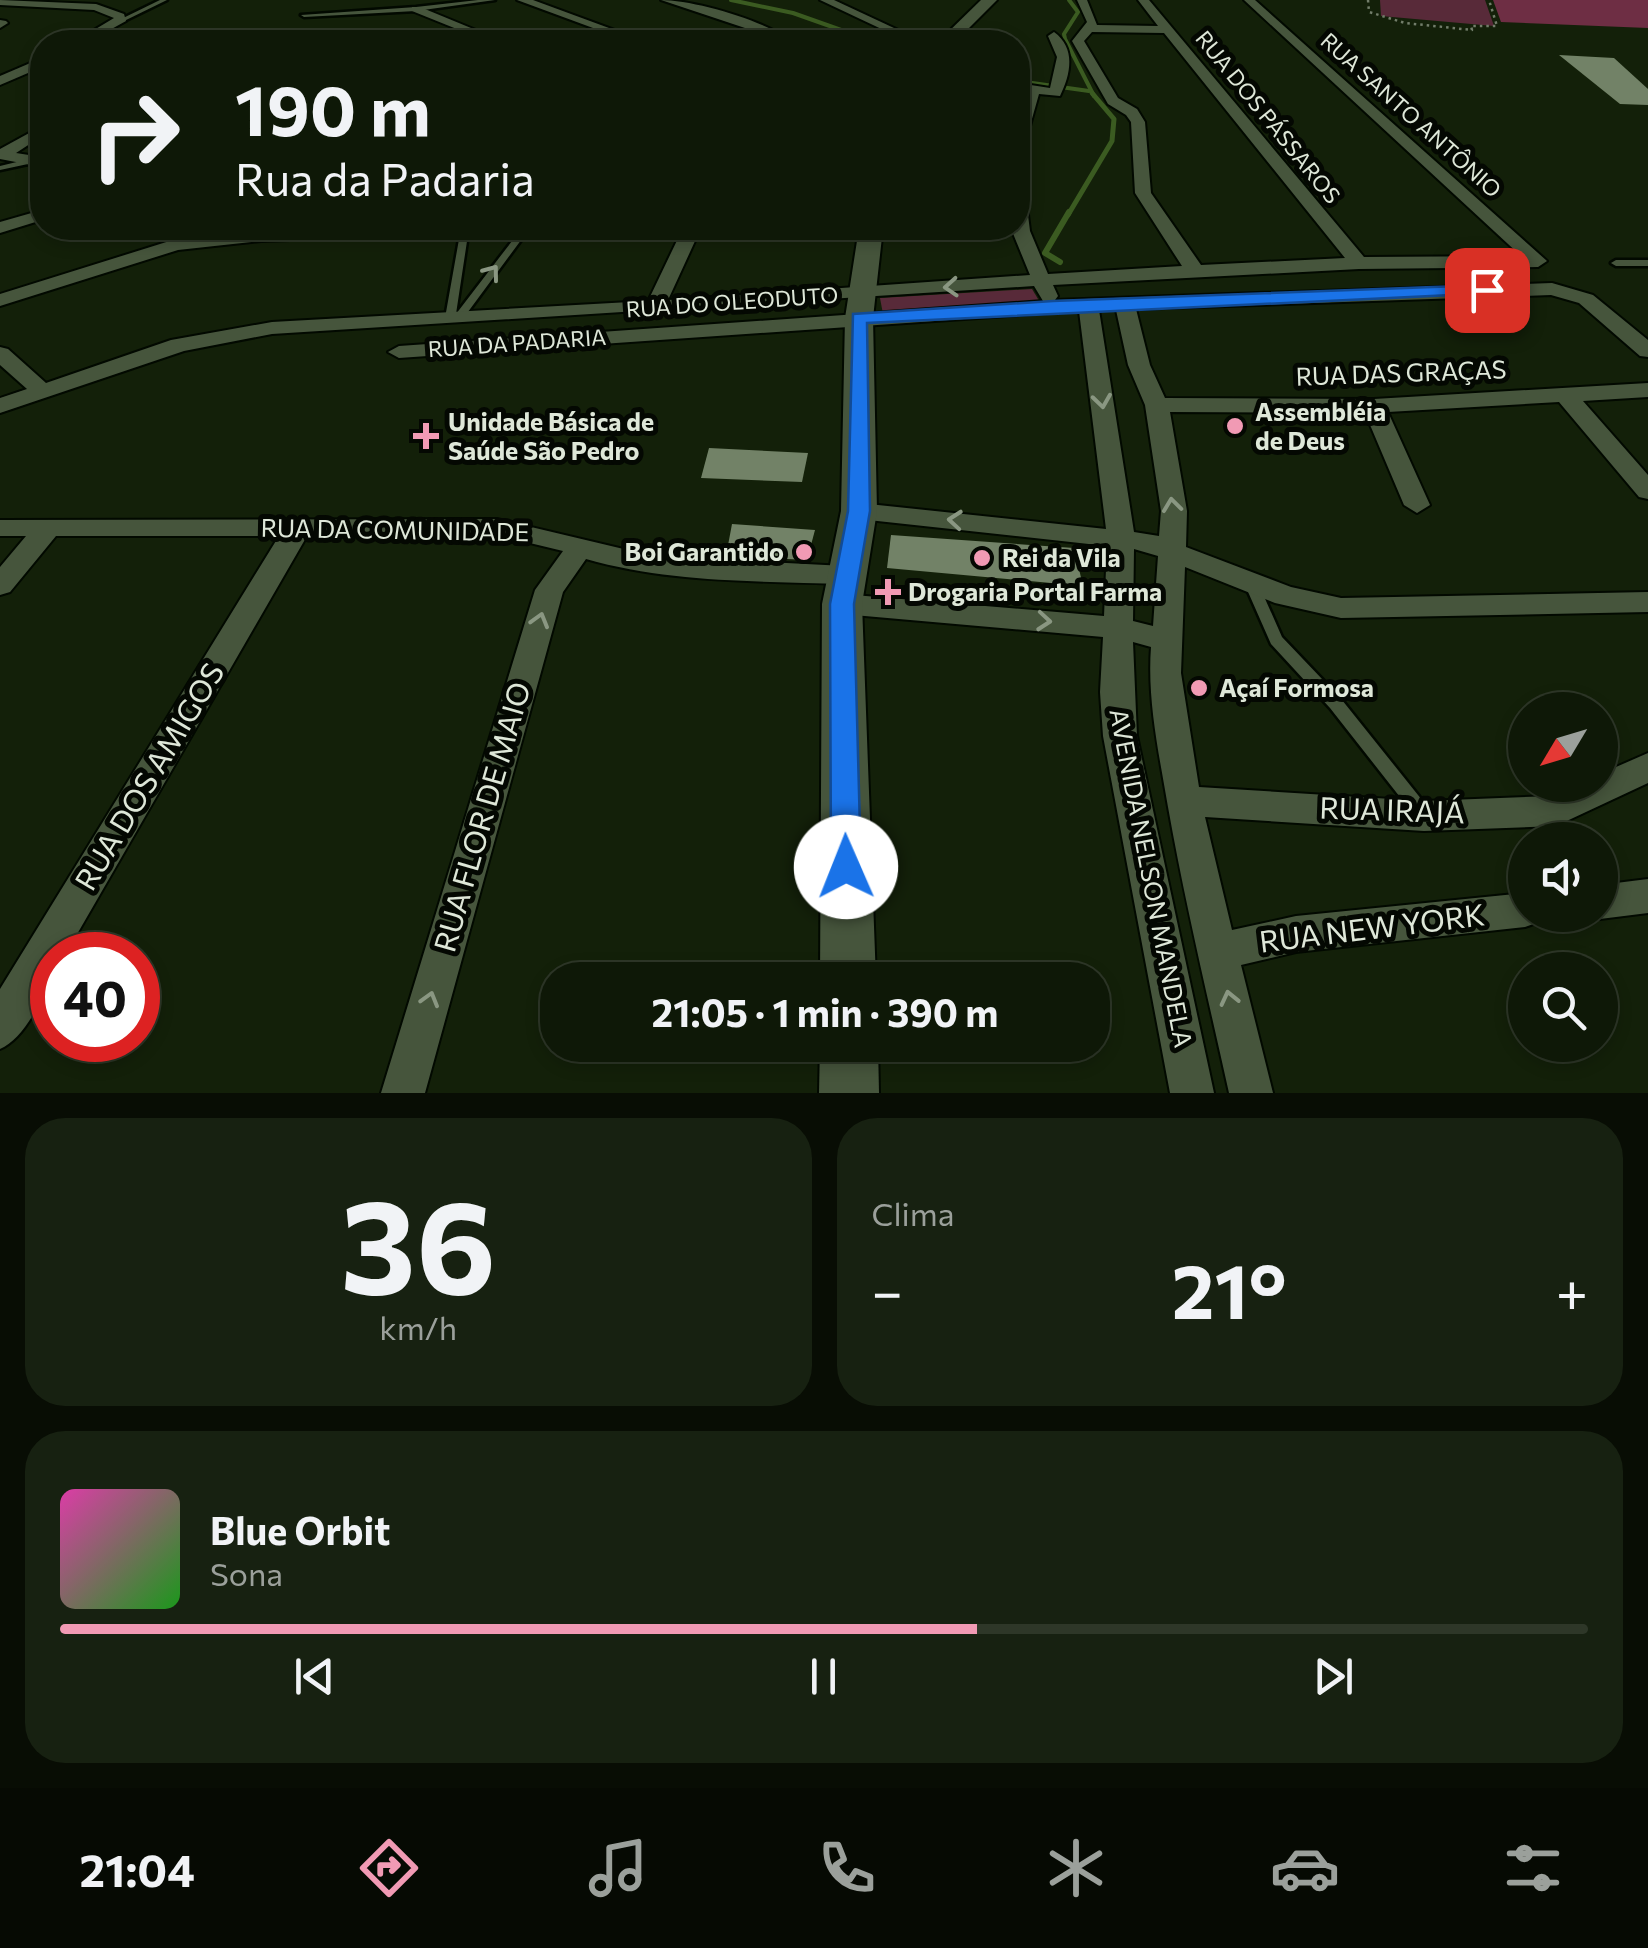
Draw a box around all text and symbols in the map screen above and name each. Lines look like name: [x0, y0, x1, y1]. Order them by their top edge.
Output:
street label: RUA DOS PÁSSAROS: [1190, 25, 1346, 209]
street label: RUA SANTO ANTÔNIO: [1316, 27, 1507, 203]
text: 190 m: [235, 65, 431, 150]
icon: right: [70, 70, 200, 200]
text: Rua da Padaria: [235, 150, 535, 205]
pin: [1445, 248, 1530, 333]
icon: arrive: [1460, 263, 1515, 318]
one-way arrow: [480, 265, 499, 284]
one-way arrow: [943, 276, 959, 297]
street label: RUA DO OLEODUTO: [625, 281, 839, 322]
street label: RUA DA PADARIA: [427, 323, 607, 362]
street label: RUA DAS GRAÇAS: [1295, 353, 1507, 391]
one-way arrow: [1091, 393, 1112, 410]
place label: Assembléia de Deus: [1255, 396, 1386, 455]
place label: Unidade Básica de Saúde São Pedro: [448, 406, 654, 465]
marker: Assembléia de Deus: [1224, 415, 1246, 437]
marker: Unidade Básica de Saúde São Pedro: [413, 423, 439, 449]
one-way arrow: [1162, 497, 1183, 513]
one-way arrow: [947, 509, 963, 531]
street label: RUA DA COMUNIDADE: [261, 512, 530, 546]
place label: Boi Garantido: [625, 536, 784, 566]
marker: Boi Garantido: [793, 541, 815, 563]
place label: Rei da Vila: [1002, 542, 1121, 572]
marker: Rei da Vila: [971, 547, 993, 569]
place label: Drogaria Portal Farma: [908, 576, 1162, 606]
marker: Drogaria Portal Farma: [877, 581, 899, 603]
one-way arrow: [1036, 610, 1052, 632]
one-way arrow: [528, 612, 549, 629]
street label: RUA DOS AMIGOS: [65, 655, 230, 896]
place label: Açaí Formosa: [1219, 672, 1374, 702]
street label: RUA FLOR DE MAIO: [424, 677, 537, 956]
marker: Açaí Formosa: [1188, 677, 1210, 699]
north arrow: [1508, 692, 1618, 802]
map controls: [1508, 692, 1618, 1062]
street label: AVENIDA NELSON MANDELA: [1104, 706, 1200, 1050]
street label: RUA IRAJÁ: [1319, 787, 1465, 830]
position arrow: [794, 815, 898, 919]
button: sound: [1508, 822, 1618, 932]
street label: RUA NEW YORK: [1257, 894, 1487, 959]
speed limit sign: 40: [30, 932, 160, 1062]
button: search: [1508, 952, 1618, 1062]
text: 21:05 · 1 min · 390 m: [652, 988, 998, 1035]
one-way arrow: [1220, 990, 1241, 1007]
one-way arrow: [418, 992, 439, 1009]
text: 36: [340, 1162, 496, 1321]
text: Clima: [872, 1193, 954, 1233]
text: 21°: [1172, 1243, 1287, 1334]
text: −: [872, 1256, 903, 1323]
text: +: [1556, 1256, 1588, 1323]
text: km/h: [379, 1307, 457, 1347]
text: Blue Orbit: [210, 1506, 390, 1553]
text: Sona: [210, 1553, 283, 1593]
icon: previous: [287, 1649, 342, 1704]
icon: pause: [796, 1649, 851, 1704]
icon: next: [1306, 1649, 1361, 1704]
icon: directions: [354, 1833, 424, 1903]
icon: music: [583, 1833, 653, 1903]
icon: phone: [812, 1833, 882, 1903]
icon: climate: [1041, 1833, 1111, 1903]
icon: car: [1270, 1833, 1340, 1903]
icon: filters: [1498, 1833, 1568, 1903]
text: 21:04: [79, 1841, 195, 1896]

